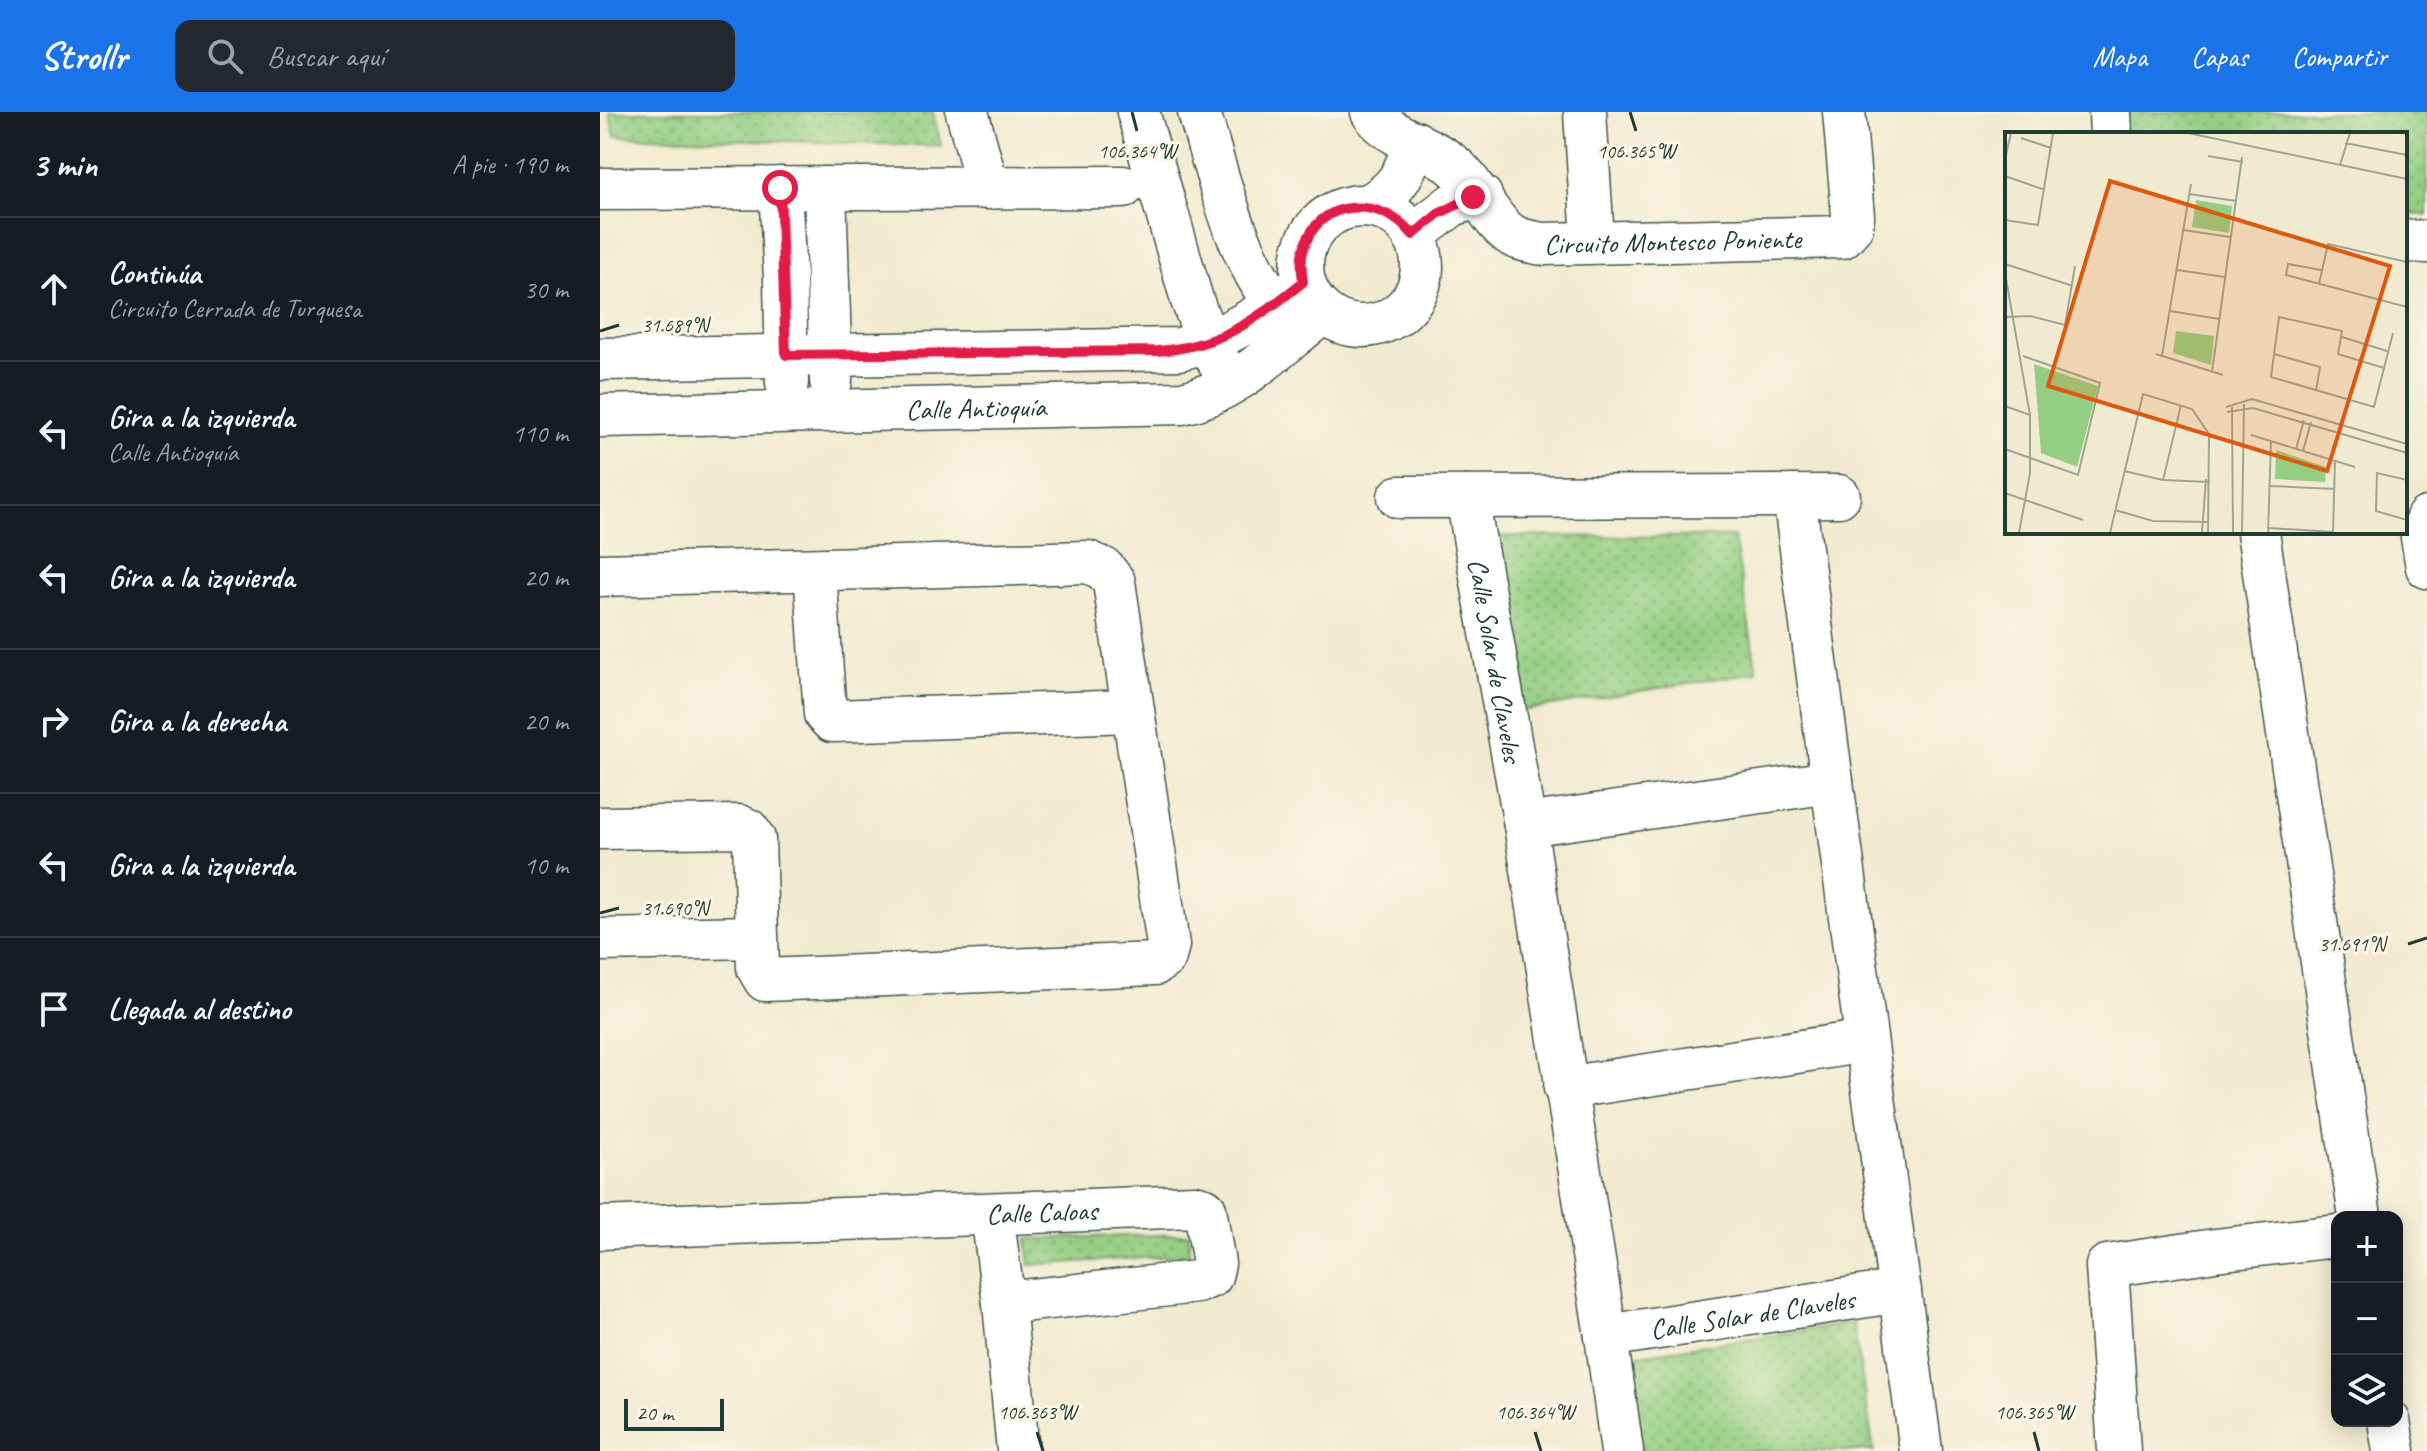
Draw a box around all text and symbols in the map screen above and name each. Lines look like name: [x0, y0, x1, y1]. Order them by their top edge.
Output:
search box: [175, 20, 735, 92]
text: Strollr: [40, 33, 127, 80]
icon: search: [203, 34, 247, 78]
text: Buscar aquí: [267, 37, 384, 75]
text: Mapa: [2093, 39, 2147, 74]
text: Capas: [2191, 39, 2248, 74]
text: Compartir: [2292, 39, 2387, 74]
inset map: [2005, 132, 2407, 534]
text: 106.364°W: [1098, 139, 1180, 164]
text: 106.365°W: [1597, 139, 1679, 164]
text: 3 min: [32, 143, 97, 186]
text: A pie · 190 m: [452, 148, 568, 181]
route start: [762, 170, 798, 206]
route end: [1455, 179, 1491, 215]
street label: Circuito Montesco Poniente: [1544, 220, 1803, 261]
text: Continúa: [108, 254, 201, 292]
icon: ahead: [32, 267, 76, 311]
text: 30 m: [524, 273, 568, 306]
text: Circuito Cerrada de Turquesa: [108, 292, 361, 325]
text: 31.689°N: [642, 313, 711, 338]
street label: Calle Antioquía: [905, 389, 1048, 427]
text: Gira a la izquierda: [108, 398, 294, 436]
icon: left: [32, 411, 76, 455]
text: 110 m: [512, 417, 568, 450]
text: Calle Antioquía: [108, 436, 238, 469]
icon: left: [32, 555, 76, 599]
street label: Calle Solar de Claveles: [1461, 556, 1532, 767]
text: Gira a la izquierda: [108, 558, 294, 596]
text: 20 m: [524, 561, 568, 594]
icon: right: [32, 699, 76, 743]
text: Gira a la derecha: [108, 702, 286, 740]
text: 20 m: [524, 705, 568, 738]
icon: left: [32, 843, 76, 887]
text: Gira a la izquierda: [108, 846, 294, 884]
text: 10 m: [524, 849, 568, 882]
text: 31.690°N: [642, 896, 711, 921]
text: 31.691°N: [2319, 932, 2388, 957]
icon: arrive: [32, 987, 76, 1031]
text: Llegada al destino: [108, 990, 291, 1028]
street label: Calle Caloas: [985, 1192, 1100, 1231]
map controls: [2331, 1211, 2403, 1427]
button: +: [2331, 1211, 2403, 1283]
street label: Calle Solar de Claveles: [1648, 1280, 1859, 1347]
button: −: [2331, 1283, 2403, 1355]
button: layers: [2331, 1355, 2403, 1427]
scale bar: [624, 1395, 724, 1431]
text: 20 m: [636, 1399, 673, 1427]
text: 106.363°W: [998, 1400, 1080, 1425]
text: 106.364°W: [1496, 1400, 1578, 1425]
text: 106.365°W: [1995, 1400, 2077, 1425]

